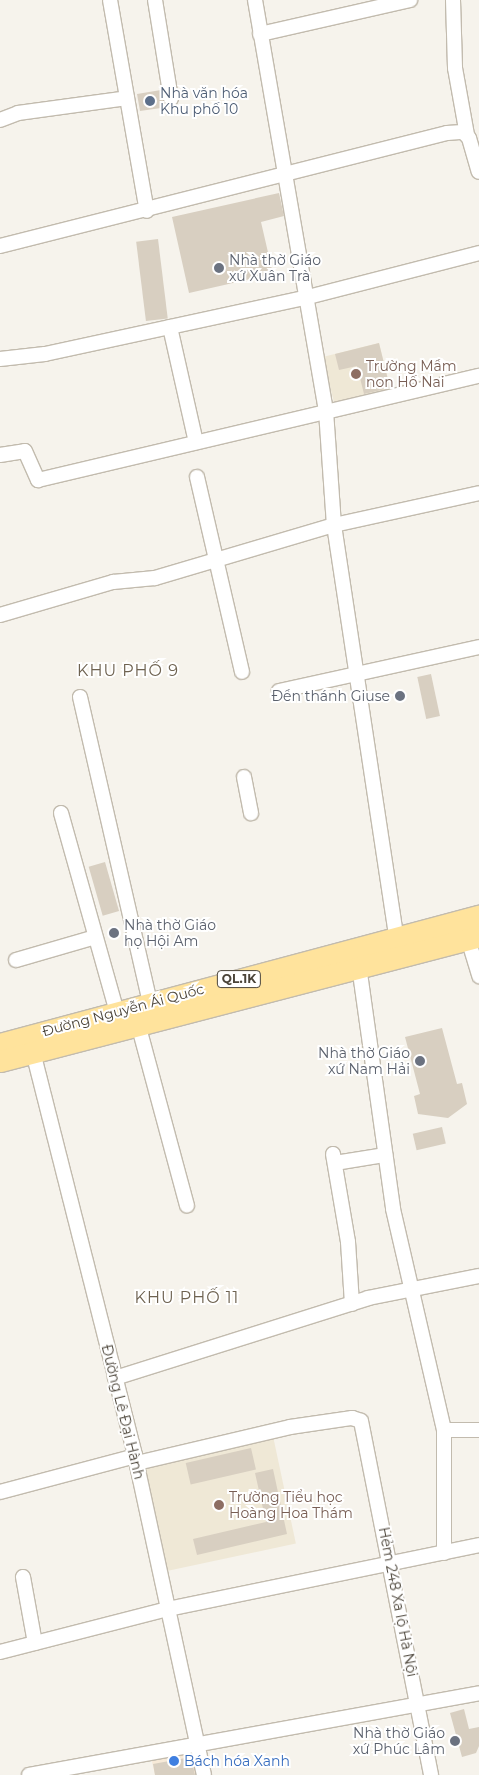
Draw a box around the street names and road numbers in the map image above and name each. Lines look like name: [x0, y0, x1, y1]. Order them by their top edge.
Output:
road number: QL.1K: [216, 970, 262, 989]
street label: Đường Nguyễn Ái Quốc: [40, 980, 206, 1040]
street label: Đường Lê Đại Hành: [98, 1343, 148, 1481]
street label: Hẻm 248 Xa lộ Hà Nội: [375, 1526, 421, 1678]

